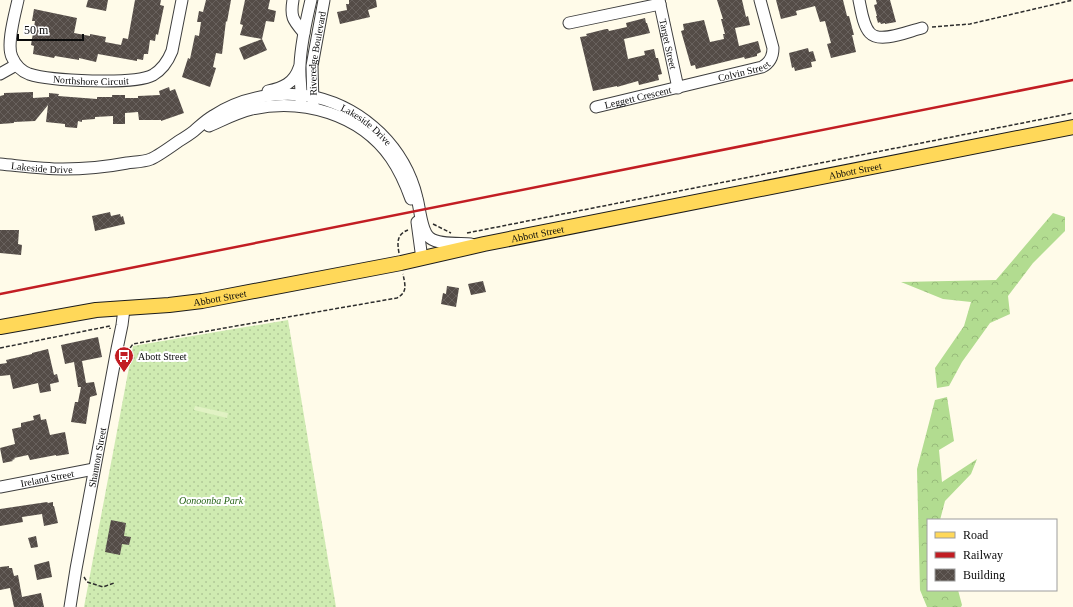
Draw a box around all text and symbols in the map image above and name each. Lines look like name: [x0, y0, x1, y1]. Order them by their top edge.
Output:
street label: Riveredge Boulevard: [306, 10, 327, 96]
scale bar: [18, 16, 83, 42]
street label: Target Street: [658, 18, 679, 70]
text: 50 m: [24, 23, 49, 37]
street label: Colvin Street: [717, 58, 772, 83]
street label: Northshore Circuit: [53, 73, 129, 87]
street label: Leggett Crescent: [603, 84, 672, 110]
street label: Lakeside Drive: [339, 101, 395, 148]
street label: Lakeside Drive: [11, 160, 73, 175]
street label: Abbott Street: [828, 160, 883, 181]
street label: Abbott Street: [510, 223, 565, 244]
street label: Abbott Street: [193, 287, 247, 308]
bus stop icon: Abott Street: [113, 345, 135, 373]
place label: Abott Street: [138, 351, 187, 362]
street label: Shannon Street: [86, 426, 108, 488]
street label: Ireland Street: [19, 467, 75, 488]
park label: Oonoonba Park: [179, 495, 244, 506]
legend: [927, 519, 1057, 591]
text: Road: [963, 528, 988, 542]
text: Railway: [963, 548, 1003, 562]
text: Building: [963, 568, 1005, 582]

